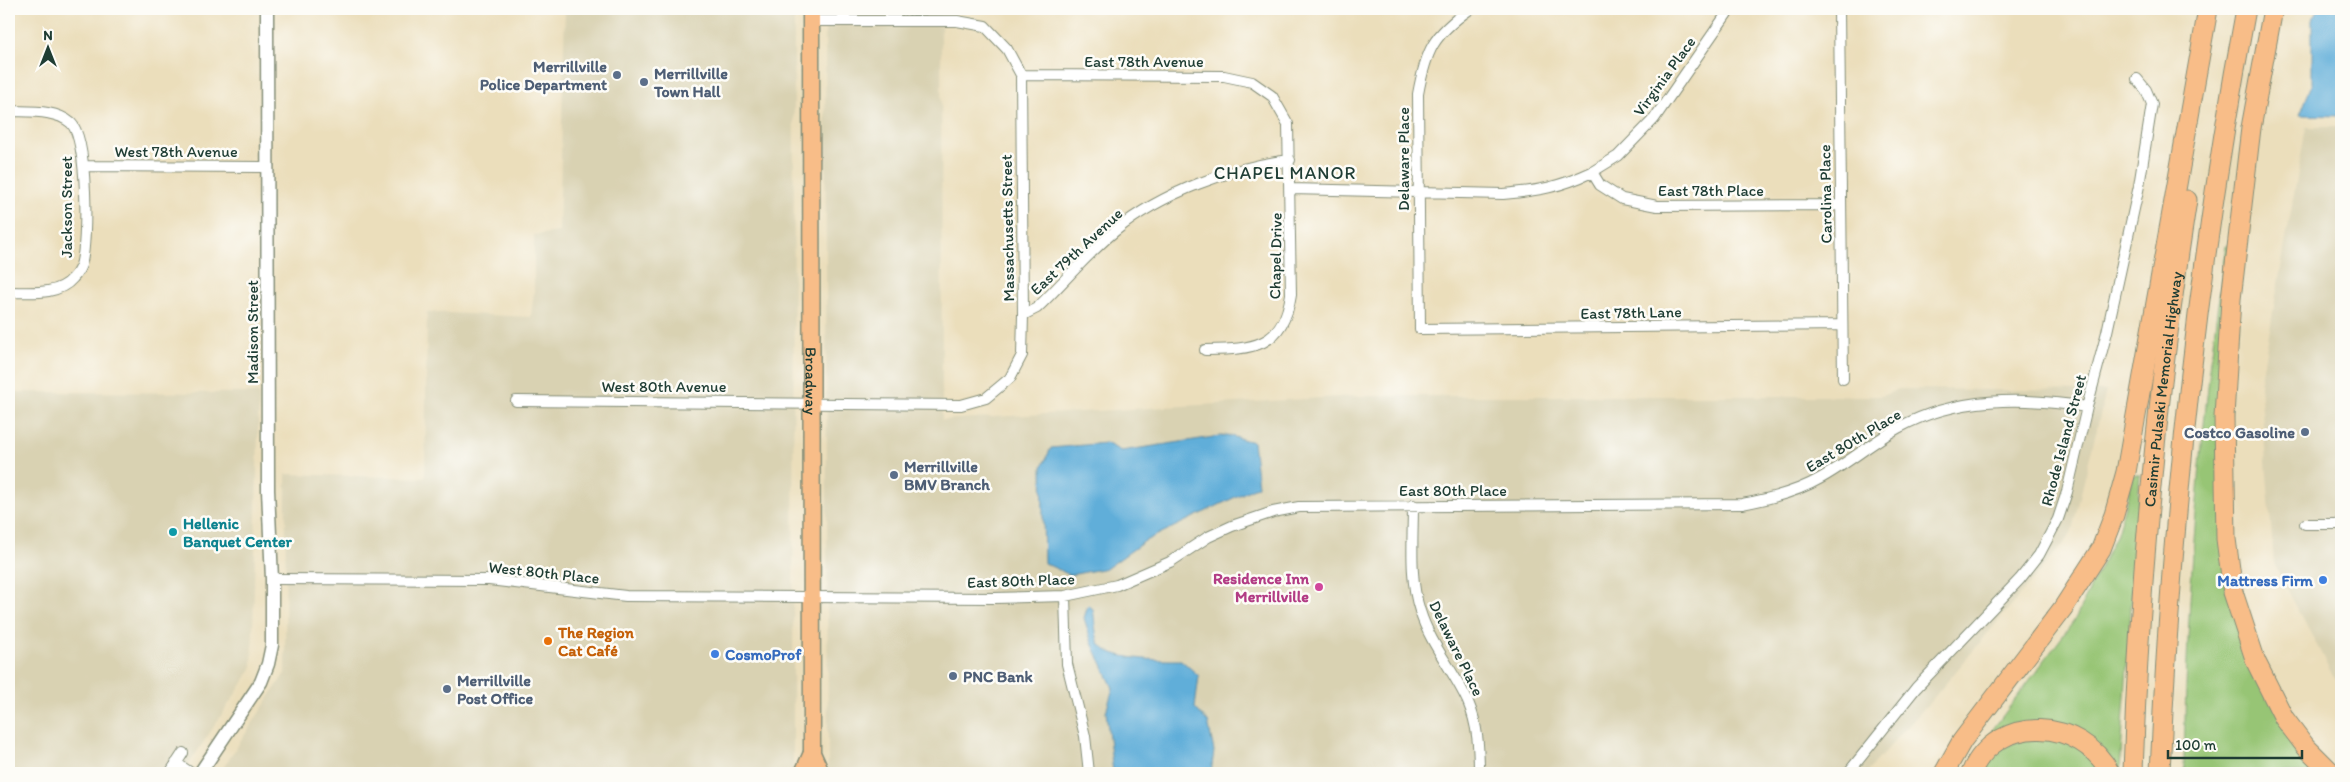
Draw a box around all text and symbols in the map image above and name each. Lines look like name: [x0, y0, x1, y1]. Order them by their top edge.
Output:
north arrow: [22, 22, 72, 72]
text: N: [43, 27, 53, 44]
street label: Virginia Place: [1629, 33, 1700, 120]
street label: East 78th Avenue: [1084, 52, 1204, 71]
place label: Merrillville Police Department: [480, 57, 607, 95]
place label: Merrillville Town Hall: [653, 64, 728, 101]
marker: Merrillville Police Department: [611, 69, 623, 81]
marker: Merrillville Town Hall: [638, 76, 650, 88]
street label: Delaware Place: [1394, 107, 1413, 211]
street label: West 78th Avenue: [114, 142, 238, 161]
street label: Carolina Place: [1815, 144, 1836, 244]
street label: Massachusetts Street: [997, 154, 1018, 302]
street label: Jackson Street: [57, 156, 76, 258]
district label: CHAPEL MANOR: [1214, 162, 1356, 184]
street label: East 78th Place: [1658, 181, 1764, 200]
street label: East 79th Avenue: [1026, 204, 1127, 299]
street label: Chapel Drive: [1265, 212, 1286, 300]
street label: Casimir Pulaski Memorial Highway: [2140, 270, 2186, 508]
street label: Madison Street: [243, 280, 262, 384]
street label: East 78th Lane: [1580, 302, 1682, 323]
street label: Broadway: [801, 347, 821, 416]
street label: Rhode Island Street: [2037, 372, 2090, 508]
street label: West 80th Avenue: [601, 377, 727, 396]
street label: East 80th Place: [1802, 405, 1904, 476]
place label: Costco Gasoline: [2184, 423, 2295, 442]
marker: Costco Gasoline: [2299, 426, 2311, 438]
place label: Merrillville BMV Branch: [904, 457, 990, 494]
marker: Merrillville BMV Branch: [888, 469, 900, 481]
street label: East 80th Place: [1399, 481, 1507, 500]
place label: Hellenic Banquet Center: [183, 514, 292, 552]
marker: Hellenic Banquet Center: [167, 526, 179, 538]
street label: West 80th Place: [488, 557, 600, 588]
street label: East 80th Place: [967, 569, 1075, 592]
place label: Residence Inn Merrillville: [1213, 569, 1310, 606]
place label: Mattress Firm: [2217, 571, 2313, 590]
marker: Mattress Firm: [2317, 574, 2329, 586]
marker: Residence Inn Merrillville: [1313, 581, 1325, 593]
street label: Delaware Place: [1425, 597, 1488, 699]
place label: The Region Cat Café: [557, 623, 635, 660]
marker: The Region Cat Café: [542, 635, 554, 647]
place label: CosmoProf: [725, 645, 802, 664]
marker: CosmoProf: [709, 648, 721, 660]
place label: PNC Bank: [963, 667, 1034, 686]
marker: PNC Bank: [947, 670, 959, 682]
place label: Merrillville Post Office: [457, 671, 533, 708]
marker: Merrillville Post Office: [441, 683, 453, 695]
scale bar: [2168, 727, 2301, 759]
text: 100 m: [2175, 736, 2217, 754]

